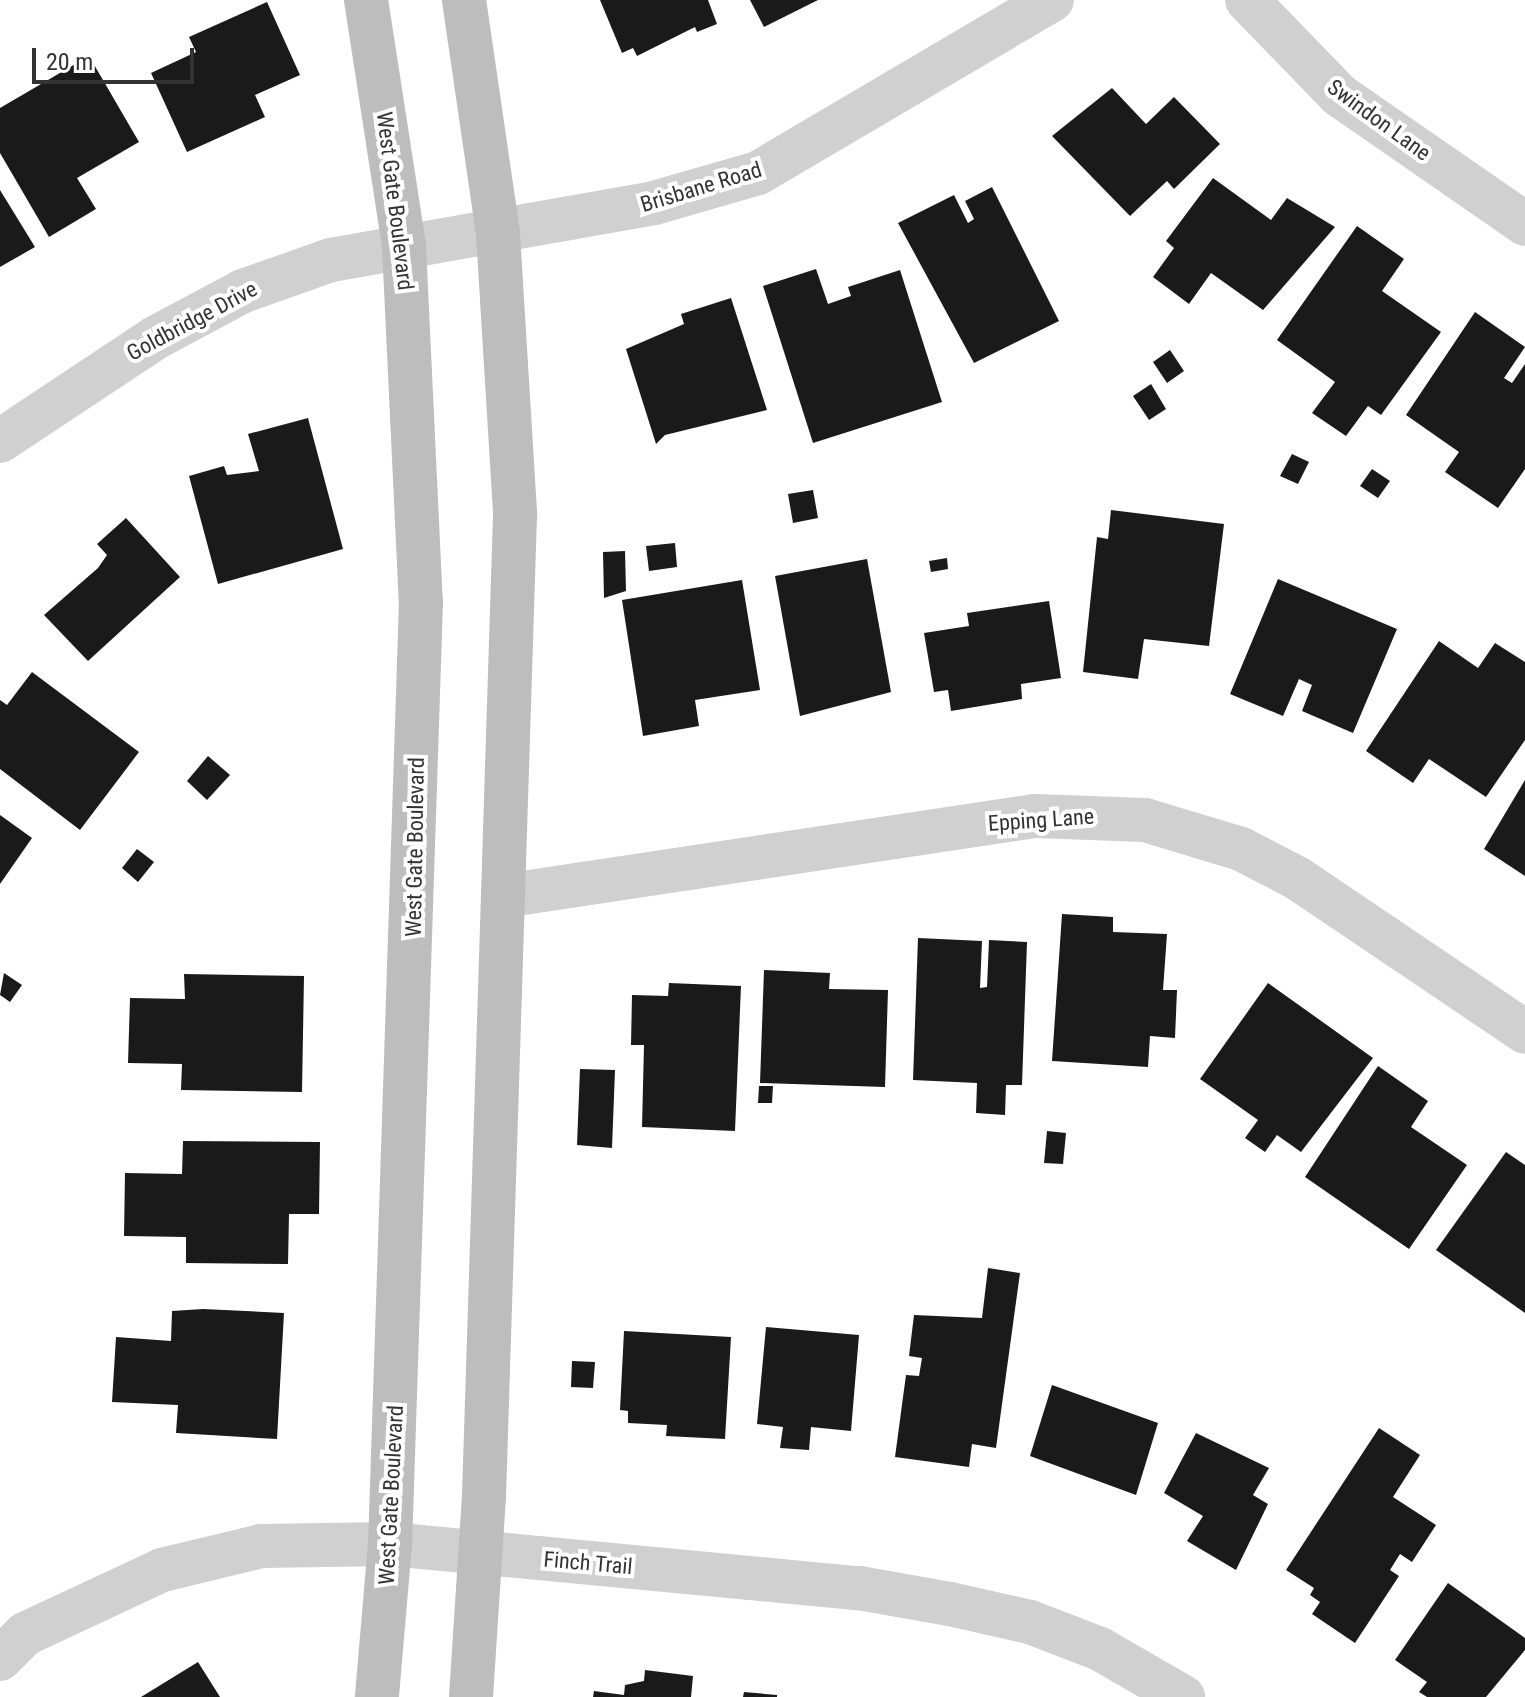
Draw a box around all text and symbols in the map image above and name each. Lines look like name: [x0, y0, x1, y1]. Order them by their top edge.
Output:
scale bar: [36, 32, 198, 82]
text: 20 m: [46, 48, 93, 76]
street label: Swindon Lane: [1322, 74, 1436, 166]
street label: West Gate Boulevard: [371, 110, 419, 292]
street label: Brisbane Road: [637, 156, 765, 218]
street label: Goldbridge Drive: [122, 276, 262, 366]
street label: West Gate Boulevard: [400, 757, 430, 937]
street label: Epping Lane: [987, 803, 1095, 837]
street label: West Gate Boulevard: [373, 1405, 409, 1585]
street label: Finch Trail: [542, 1546, 634, 1580]

